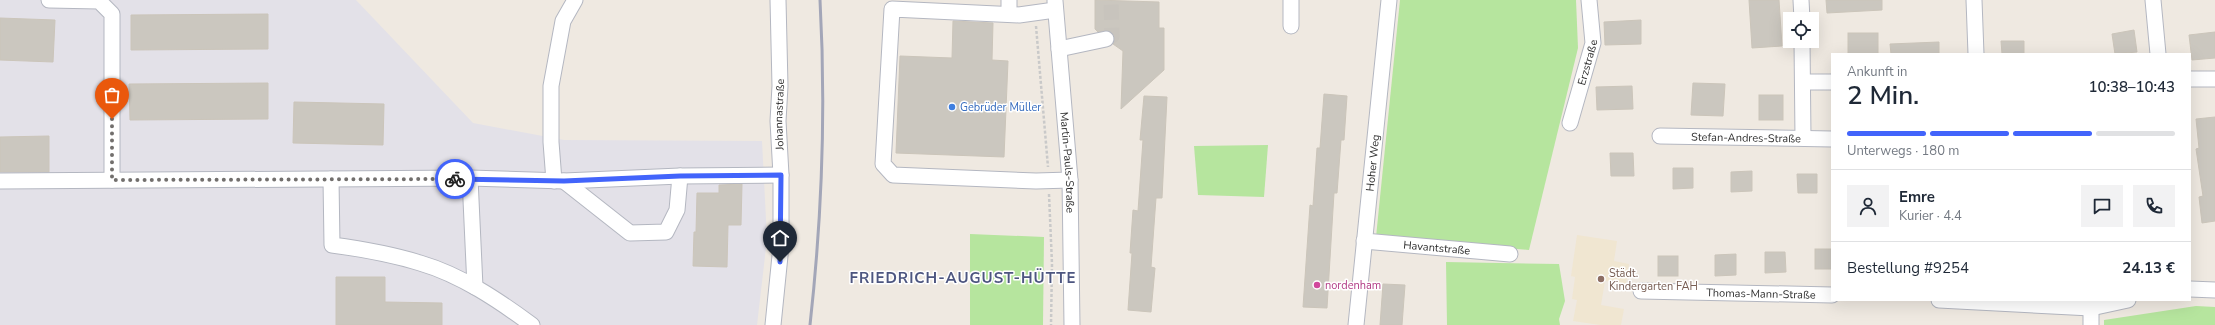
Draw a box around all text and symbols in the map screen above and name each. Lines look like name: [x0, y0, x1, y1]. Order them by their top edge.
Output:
map controls: [1783, 12, 1819, 48]
button: locate: [1783, 12, 1819, 48]
street label: Erzstraße: [1574, 39, 1601, 87]
text: Ankunft in: [1847, 63, 1907, 81]
text: 10:38–10:43: [2088, 77, 2175, 97]
pin: [95, 78, 129, 119]
street label: Johannastraße: [770, 78, 788, 152]
text: 2 Min.: [1847, 78, 1919, 113]
icon: bag: [101, 84, 123, 106]
place label: Gebrüder Müller: [960, 100, 1041, 115]
marker: Gebrüder Müller: [947, 102, 957, 112]
street label: Martin-Pauls-Straße: [1057, 111, 1078, 213]
street label: Stefan-Andres-Straße: [1691, 129, 1801, 146]
street label: Hoher Weg: [1362, 134, 1383, 192]
text: Unterwegs · 180 m: [1847, 142, 1959, 160]
courier: [435, 159, 475, 199]
icon: bike: [444, 168, 466, 190]
button: person: [1847, 185, 1889, 227]
button: chat: [2081, 185, 2123, 227]
button: phone: [2133, 185, 2175, 227]
text: Emre: [1899, 187, 1935, 207]
text: Kurier · 4.4: [1899, 207, 1962, 225]
pin: [763, 221, 797, 262]
icon: home: [769, 227, 791, 249]
street label: Havantstraße: [1403, 237, 1471, 258]
text: Bestellung #9254: [1847, 258, 1969, 278]
text: 24.13 €: [2122, 258, 2175, 278]
place label: Städt. Kindergarten FAH: [1609, 266, 1698, 294]
district label: FRIEDRICH-AUGUST-HÜTTE: [850, 268, 1076, 288]
marker: Städt. Kindergarten FAH: [1596, 274, 1606, 284]
place label: nordenham: [1325, 278, 1381, 293]
marker: nordenham: [1312, 280, 1322, 290]
street label: Thomas-Mann-Straße: [1706, 285, 1816, 302]

